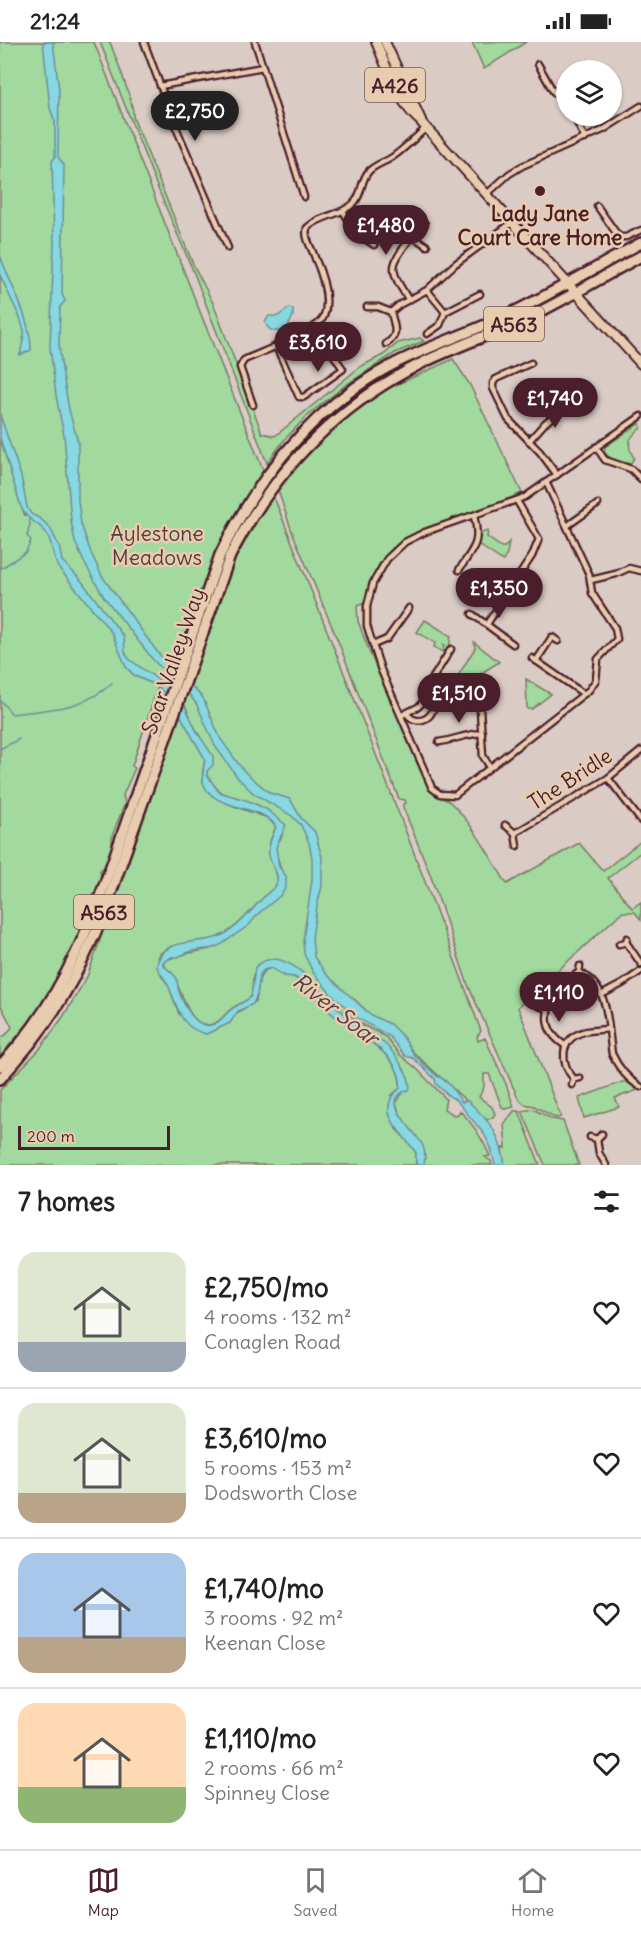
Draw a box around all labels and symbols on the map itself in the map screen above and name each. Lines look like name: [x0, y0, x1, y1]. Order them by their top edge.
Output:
road number: A426: [365, 68, 425, 102]
pin: £2,750: [146, 91, 244, 142]
marker: Lady Jane Court Care Home: [533, 184, 547, 198]
place label: Lady Jane Court Care Home: [458, 200, 622, 251]
pin: £1,480: [337, 205, 435, 256]
road number: A563: [484, 307, 544, 341]
pin: £3,610: [269, 322, 367, 373]
pin: £1,740: [506, 378, 604, 429]
park label: Aylestone Meadows: [110, 520, 204, 571]
pin: £1,350: [450, 568, 548, 619]
street label: Soar Valley Way: [135, 584, 211, 738]
pin: £1,510: [410, 673, 508, 724]
street label: The Bridle: [523, 742, 617, 816]
road number: A563: [74, 895, 134, 929]
water label: River Soar: [287, 967, 387, 1053]
pin: £1,110: [510, 972, 608, 1023]
scale bar: [18, 1123, 170, 1150]

